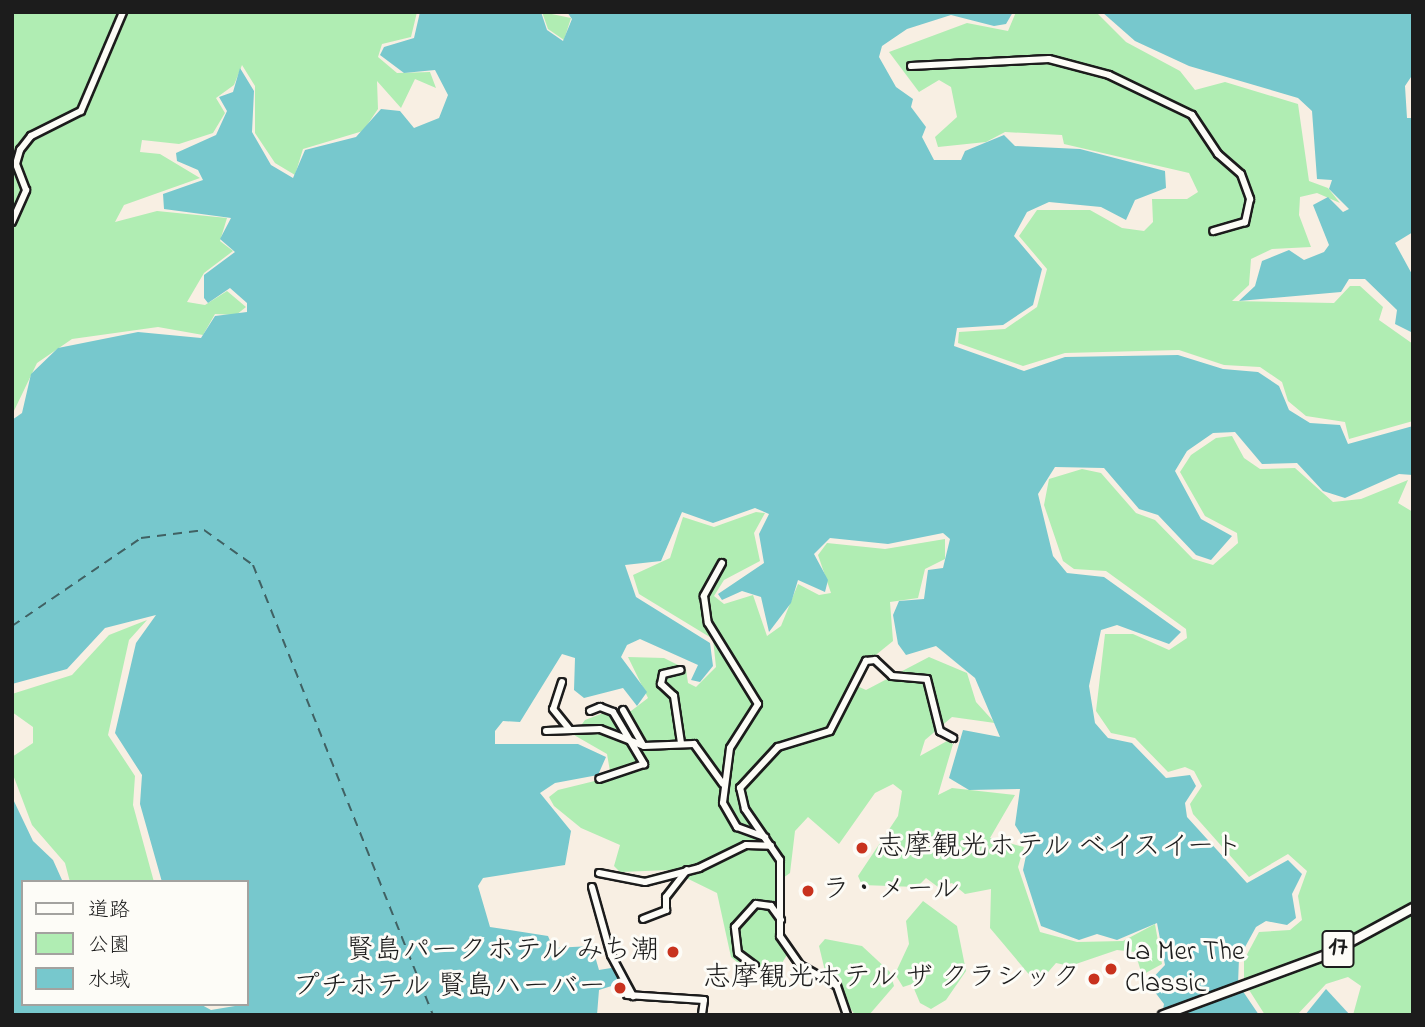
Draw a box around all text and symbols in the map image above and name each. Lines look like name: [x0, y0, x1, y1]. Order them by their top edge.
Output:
place label: 志摩観光ホテル ベイスイート: [876, 831, 1245, 865]
marker: 志摩観光ホテル ベイスイート: [854, 840, 870, 856]
place label: ラ・メール: [822, 874, 962, 908]
legend: [21, 880, 248, 1006]
marker: ラ・メール: [800, 883, 816, 899]
text: 道路: [88, 896, 130, 926]
road number: 17: [1320, 926, 1356, 972]
text: 公園: [88, 931, 130, 961]
place label: 賢島パークホテル みち潮: [344, 935, 659, 969]
place label: La Mer The Classic: [1125, 936, 1245, 1002]
marker: 賢島パークホテル みち潮: [665, 944, 681, 960]
marker: La Mer The Classic: [1103, 961, 1119, 977]
place label: 志摩観光ホテル ザ クラシック: [702, 962, 1080, 996]
text: 水域: [88, 966, 130, 996]
place label: プチホテル 賢島ハーバー: [291, 971, 606, 1005]
marker: 志摩観光ホテル ザ クラシック: [1086, 971, 1102, 987]
marker: プチホテル 賢島ハーバー: [612, 980, 628, 996]

